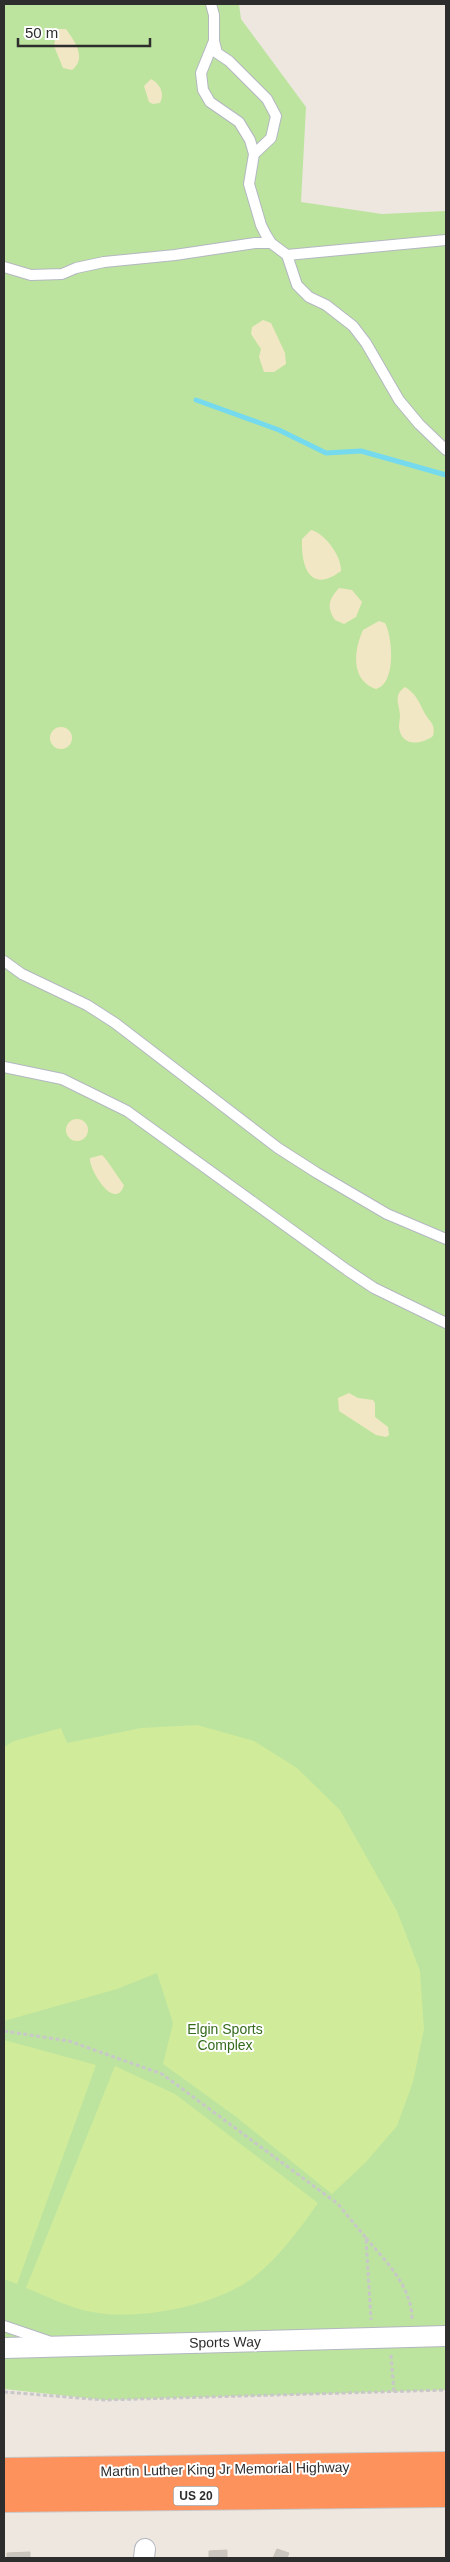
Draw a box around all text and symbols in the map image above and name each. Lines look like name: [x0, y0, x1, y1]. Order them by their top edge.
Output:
scale bar: [18, 15, 150, 47]
text: 50 m: [25, 24, 58, 41]
park label: Elgin Sports Complex: [187, 2021, 263, 2053]
street label: Sports Way: [189, 2333, 261, 2351]
street label: Martin Luther King Jr Memorial Highway: [100, 2459, 350, 2479]
road number: US 20: [174, 2486, 218, 2506]

